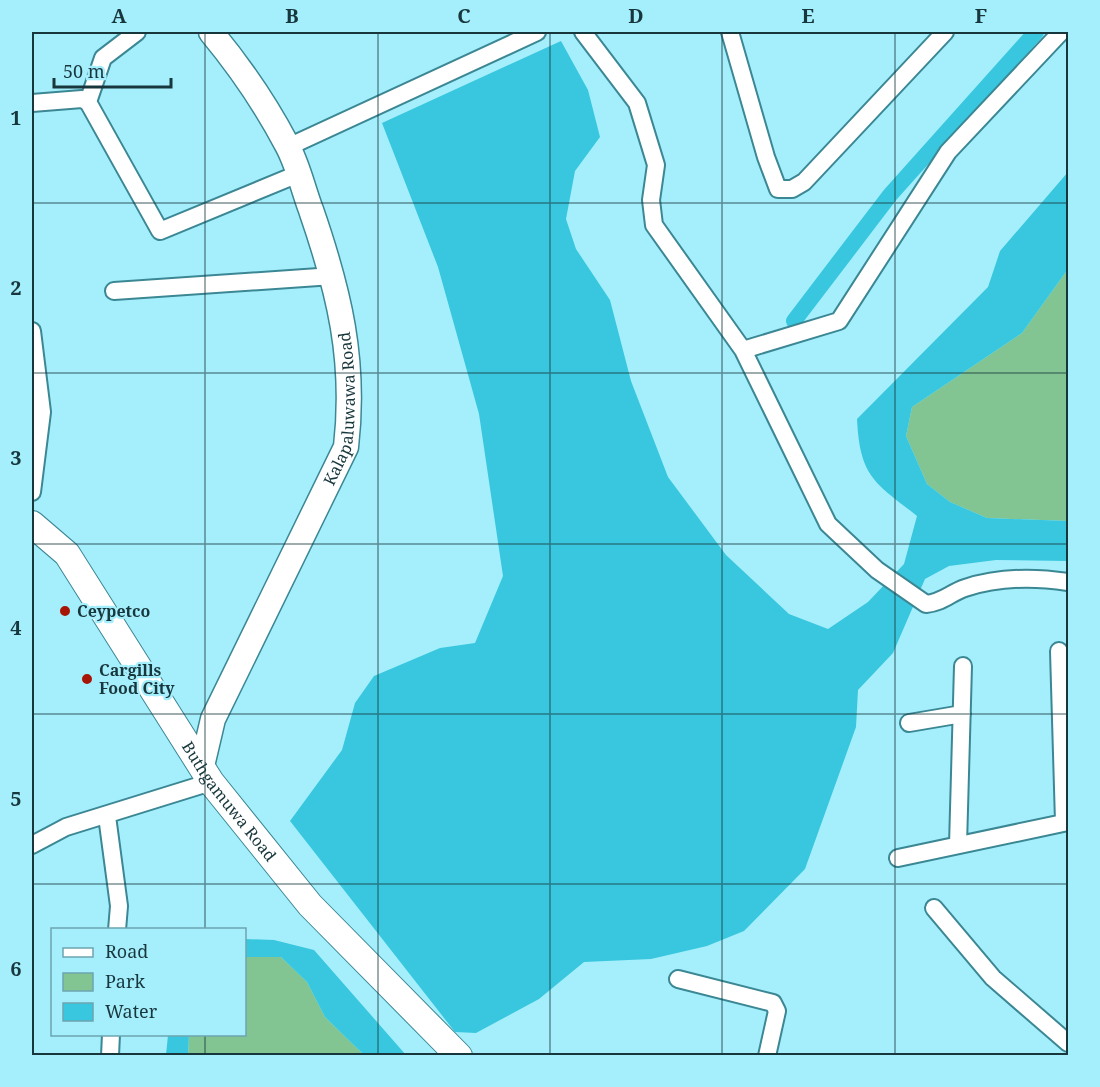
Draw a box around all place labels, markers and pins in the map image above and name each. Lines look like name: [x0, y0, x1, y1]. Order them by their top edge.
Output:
place label: Ceypetco: [77, 600, 151, 622]
marker: Ceypetco: [58, 604, 72, 618]
place label: Cargills Food City: [99, 659, 175, 699]
marker: Cargills Food City: [80, 672, 94, 686]

